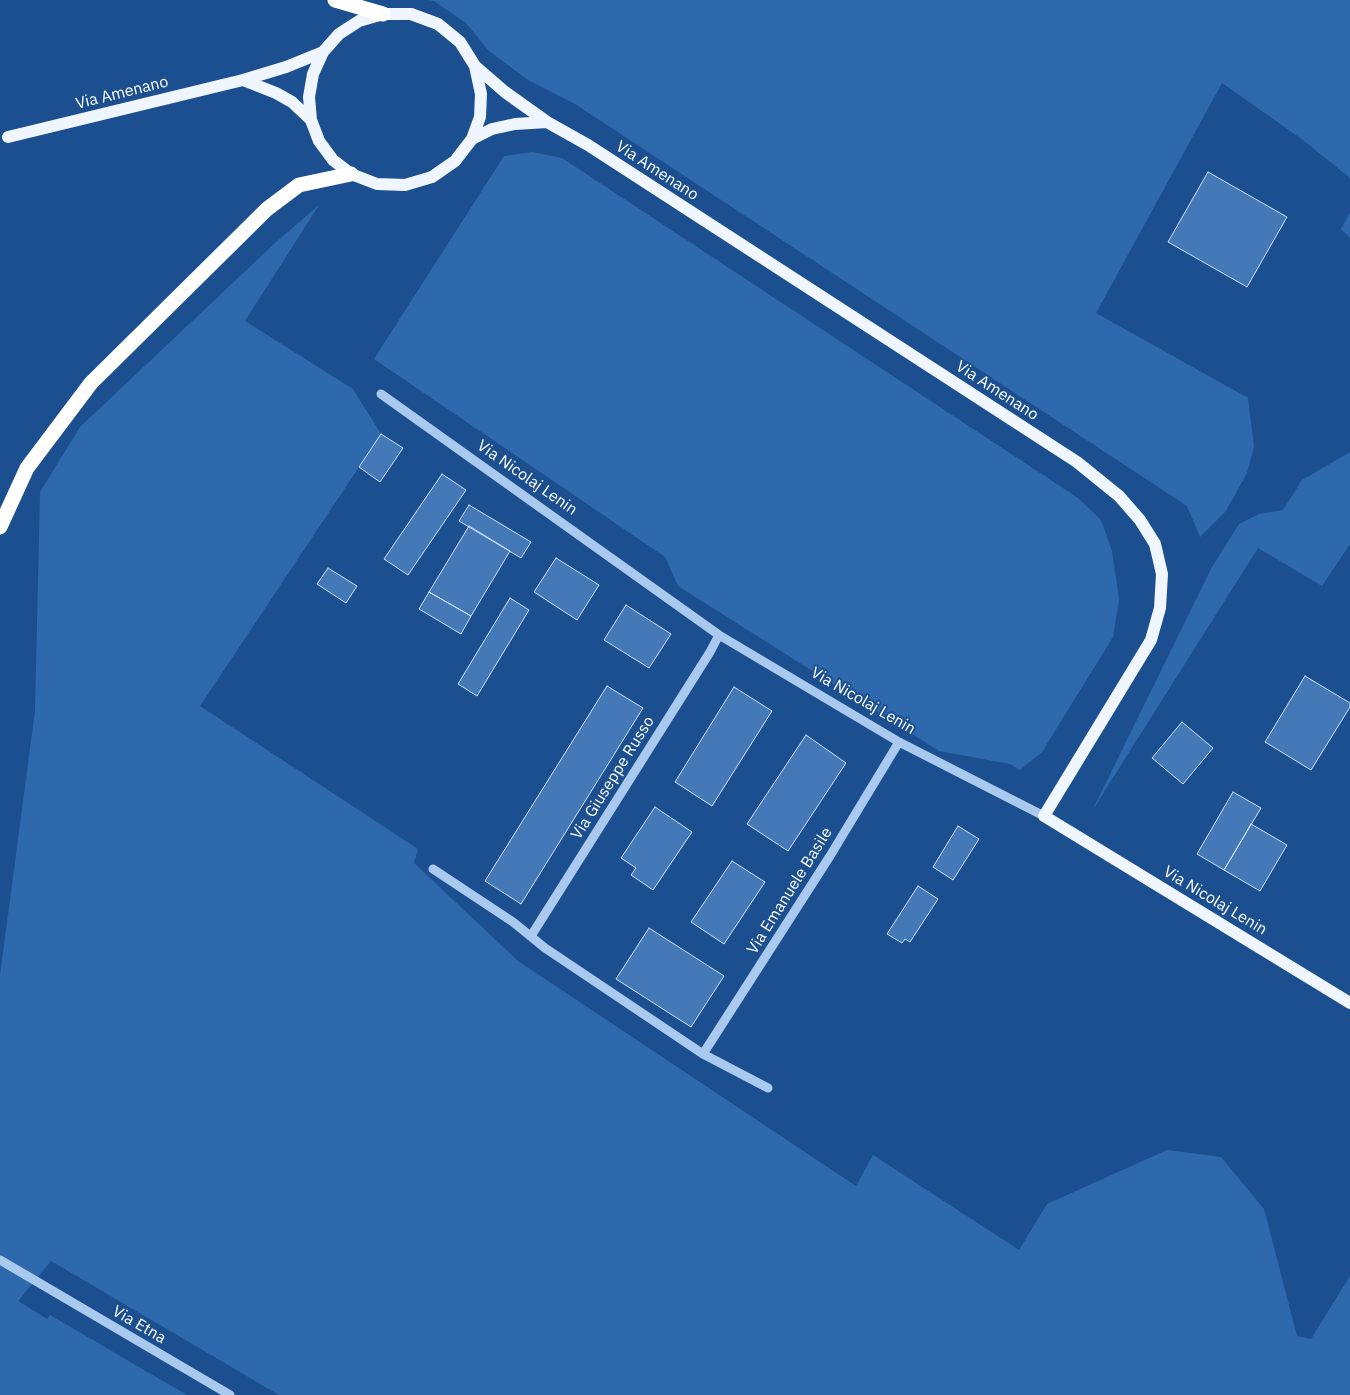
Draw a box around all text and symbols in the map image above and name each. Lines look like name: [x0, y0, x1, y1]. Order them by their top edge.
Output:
street label: Via Amenano: [74, 72, 170, 114]
street label: Via Amenano: [612, 137, 702, 205]
street label: Via Amenano: [952, 357, 1042, 425]
street label: Via Nicolaj Lenin: [473, 436, 581, 520]
street label: Via Nicolaj Lenin: [807, 663, 919, 739]
street label: Via Giuseppe Russo: [567, 713, 659, 843]
street label: Via Emanuele Basile: [743, 824, 837, 958]
street label: Via Nicolaj Lenin: [1160, 862, 1270, 940]
street label: Via Etna: [109, 1302, 169, 1348]

